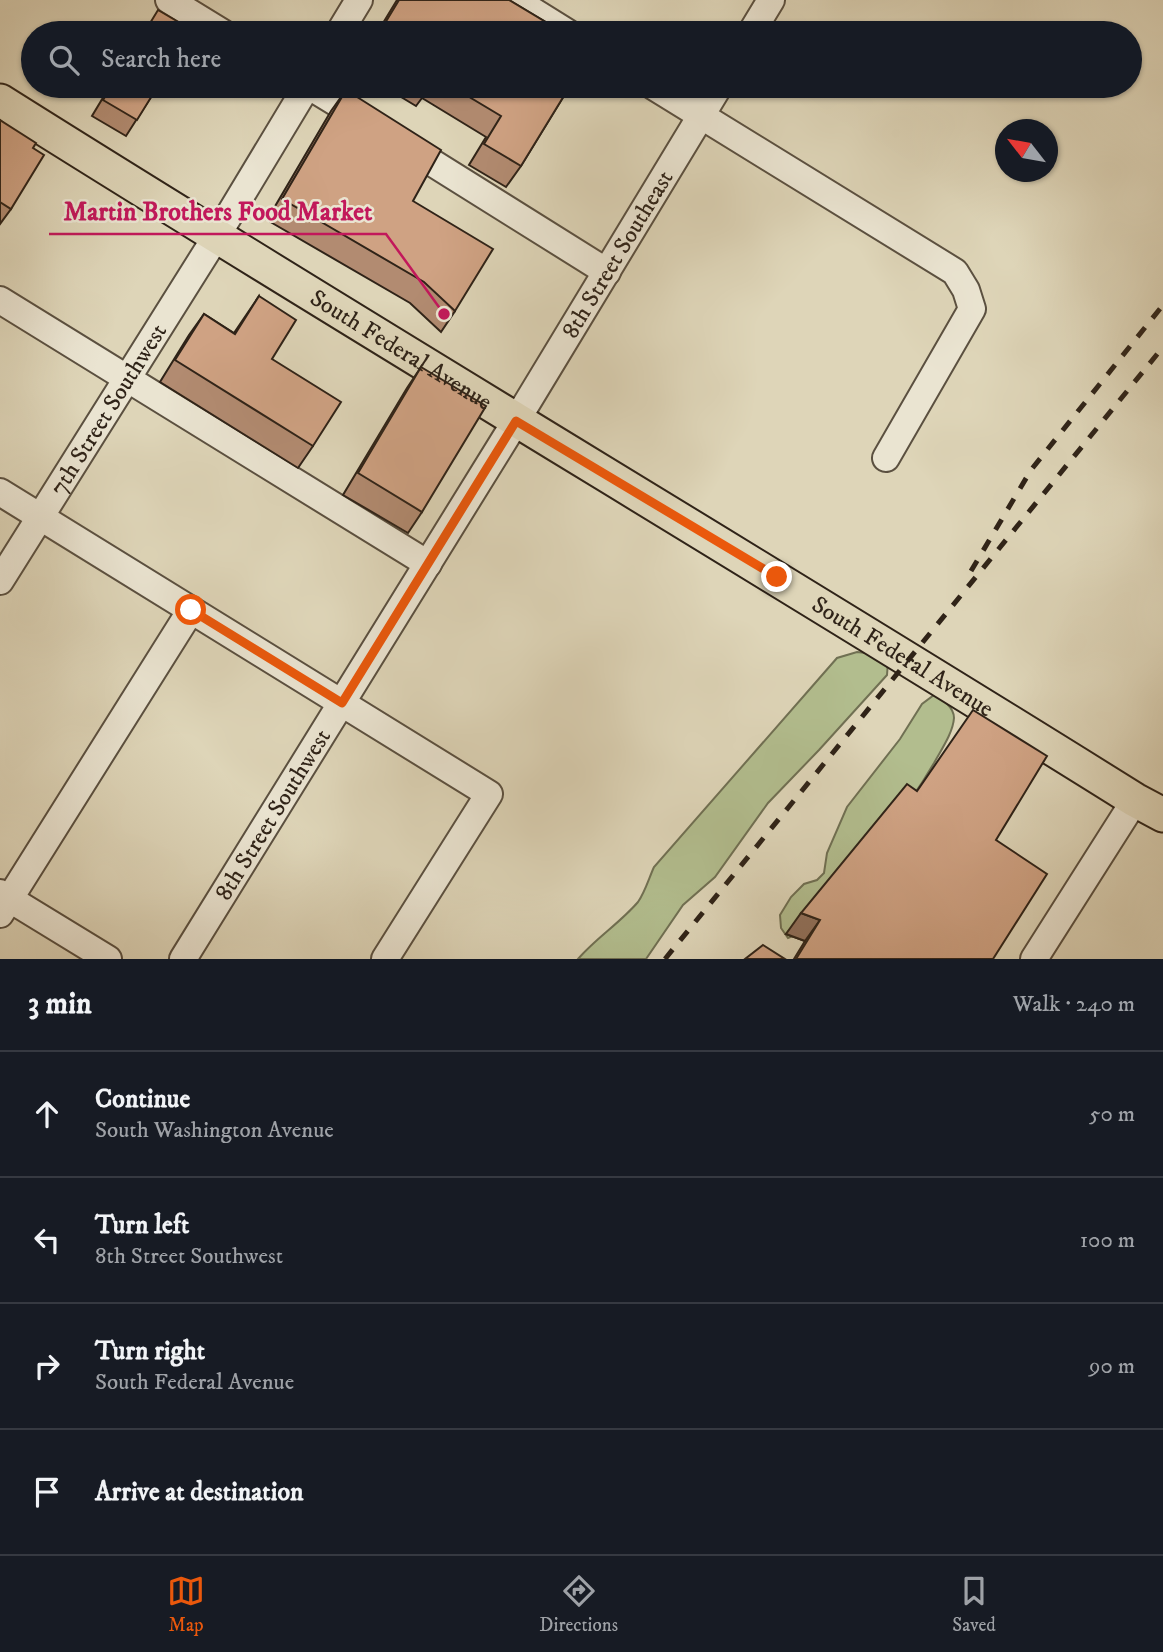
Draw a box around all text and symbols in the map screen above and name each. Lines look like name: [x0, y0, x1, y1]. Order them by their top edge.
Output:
search box: [21, 21, 1142, 98]
icon: search: [45, 41, 83, 79]
text: Search here: [101, 43, 221, 76]
north arrow: [995, 119, 1058, 182]
street label: 8th Street Southeast: [556, 165, 681, 344]
callout: Martin Brothers Food Market: [49, 187, 386, 234]
text: Martin Brothers Food Market: [64, 196, 373, 229]
street label: South Federal Avenue: [304, 283, 497, 418]
street label: 7th Street Southwest: [44, 318, 174, 501]
route end: [761, 561, 792, 592]
street label: South Federal Avenue: [806, 590, 999, 724]
route start: [175, 594, 206, 625]
street label: 8th Street Southwest: [209, 723, 338, 906]
text: 3 min: [28, 986, 92, 1023]
text: Walk · 240 m: [1013, 990, 1135, 1019]
text: Continue: [95, 1083, 190, 1116]
icon: ahead: [28, 1095, 66, 1133]
text: 50 m: [1089, 1100, 1135, 1129]
text: South Washington Avenue: [95, 1116, 334, 1145]
text: Turn left: [95, 1209, 189, 1242]
icon: left: [28, 1221, 66, 1259]
text: 100 m: [1080, 1226, 1135, 1255]
text: 8th Street Southwest: [95, 1242, 283, 1271]
text: Turn right: [95, 1335, 205, 1368]
icon: right: [28, 1347, 66, 1385]
text: 90 m: [1089, 1352, 1135, 1381]
text: South Federal Avenue: [95, 1368, 294, 1397]
icon: arrive: [28, 1473, 66, 1511]
text: Arrive at destination: [95, 1476, 304, 1509]
tab: Map: [167, 1572, 205, 1637]
tab: Directions: [539, 1572, 618, 1637]
tab: Saved: [952, 1572, 996, 1637]

